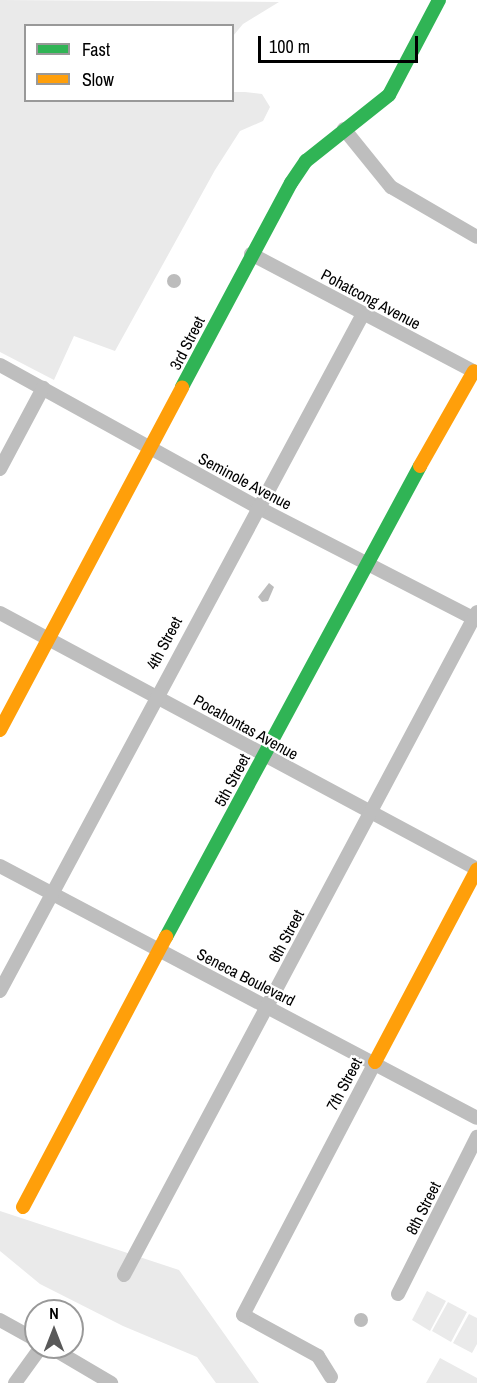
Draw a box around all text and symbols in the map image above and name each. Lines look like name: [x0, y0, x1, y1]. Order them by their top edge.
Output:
legend: [24, 24, 234, 102]
scale bar: [261, 24, 422, 62]
text: 100 m: [269, 34, 310, 59]
text: Fast: [82, 37, 110, 62]
text: Slow: [82, 67, 114, 92]
street label: Pohatcong Avenue: [318, 265, 424, 333]
street label: 3rd Street: [165, 313, 209, 373]
street label: Seminole Avenue: [195, 448, 295, 514]
street label: 4th Street: [142, 613, 186, 673]
street label: Pocahontas Avenue: [190, 690, 302, 764]
street label: 5th Street: [210, 750, 254, 810]
street label: 6th Street: [264, 906, 308, 966]
street label: Seneca Boulevard: [194, 944, 298, 1010]
street label: 7th Street: [322, 1054, 366, 1114]
street label: 8th Street: [402, 1178, 444, 1238]
north arrow: [24, 1299, 84, 1359]
text: N: [49, 1302, 59, 1324]

